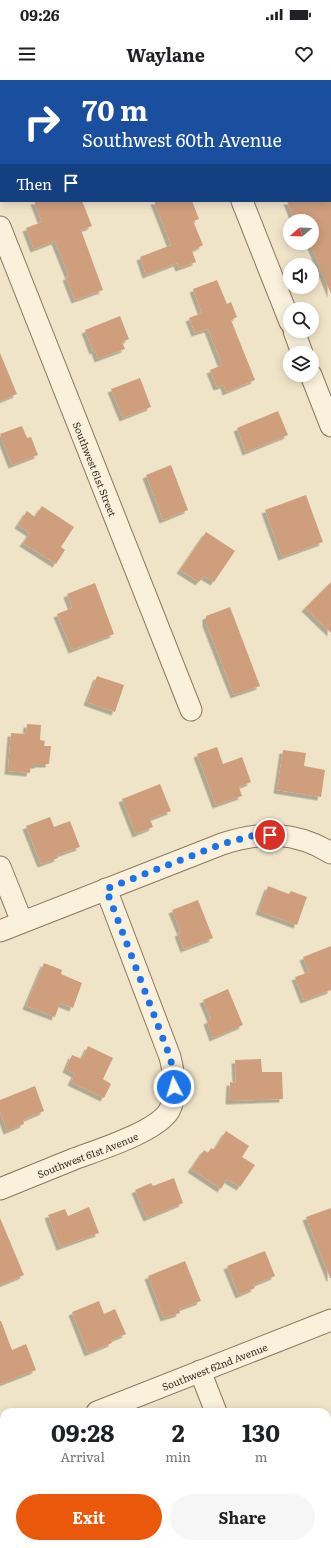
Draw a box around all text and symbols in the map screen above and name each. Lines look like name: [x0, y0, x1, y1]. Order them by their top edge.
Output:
text: 09:26: [20, 3, 60, 26]
text: Waylane: [126, 41, 205, 68]
icon: menu: [16, 43, 38, 65]
icon: heart: [293, 43, 315, 65]
text: 70 m: [82, 88, 148, 130]
icon: right: [16, 96, 68, 148]
text: Southwest 60th Avenue: [82, 126, 282, 153]
text: Then: [16, 172, 52, 195]
icon: arrive: [60, 172, 82, 194]
north arrow: [283, 214, 319, 250]
map controls: [283, 214, 319, 382]
button: sound: [283, 258, 319, 294]
button: search: [283, 302, 319, 338]
button: layers: [283, 346, 319, 382]
street label: Southwest 61st Street: [70, 419, 121, 518]
pin: [253, 818, 287, 852]
icon: arrive: [259, 824, 281, 846]
position arrow: [153, 1066, 195, 1108]
street label: Southwest 61st Avenue: [35, 1127, 140, 1181]
street label: Southwest 62nd Avenue: [159, 1338, 269, 1393]
text: 09:28: [51, 1414, 114, 1449]
text: 2: [172, 1414, 185, 1449]
text: 130: [242, 1414, 280, 1449]
text: Arrival: [60, 1447, 105, 1466]
text: min: [165, 1447, 191, 1466]
text: m: [255, 1447, 267, 1466]
button: Exit: [16, 1494, 162, 1540]
button: Share: [170, 1494, 315, 1540]

